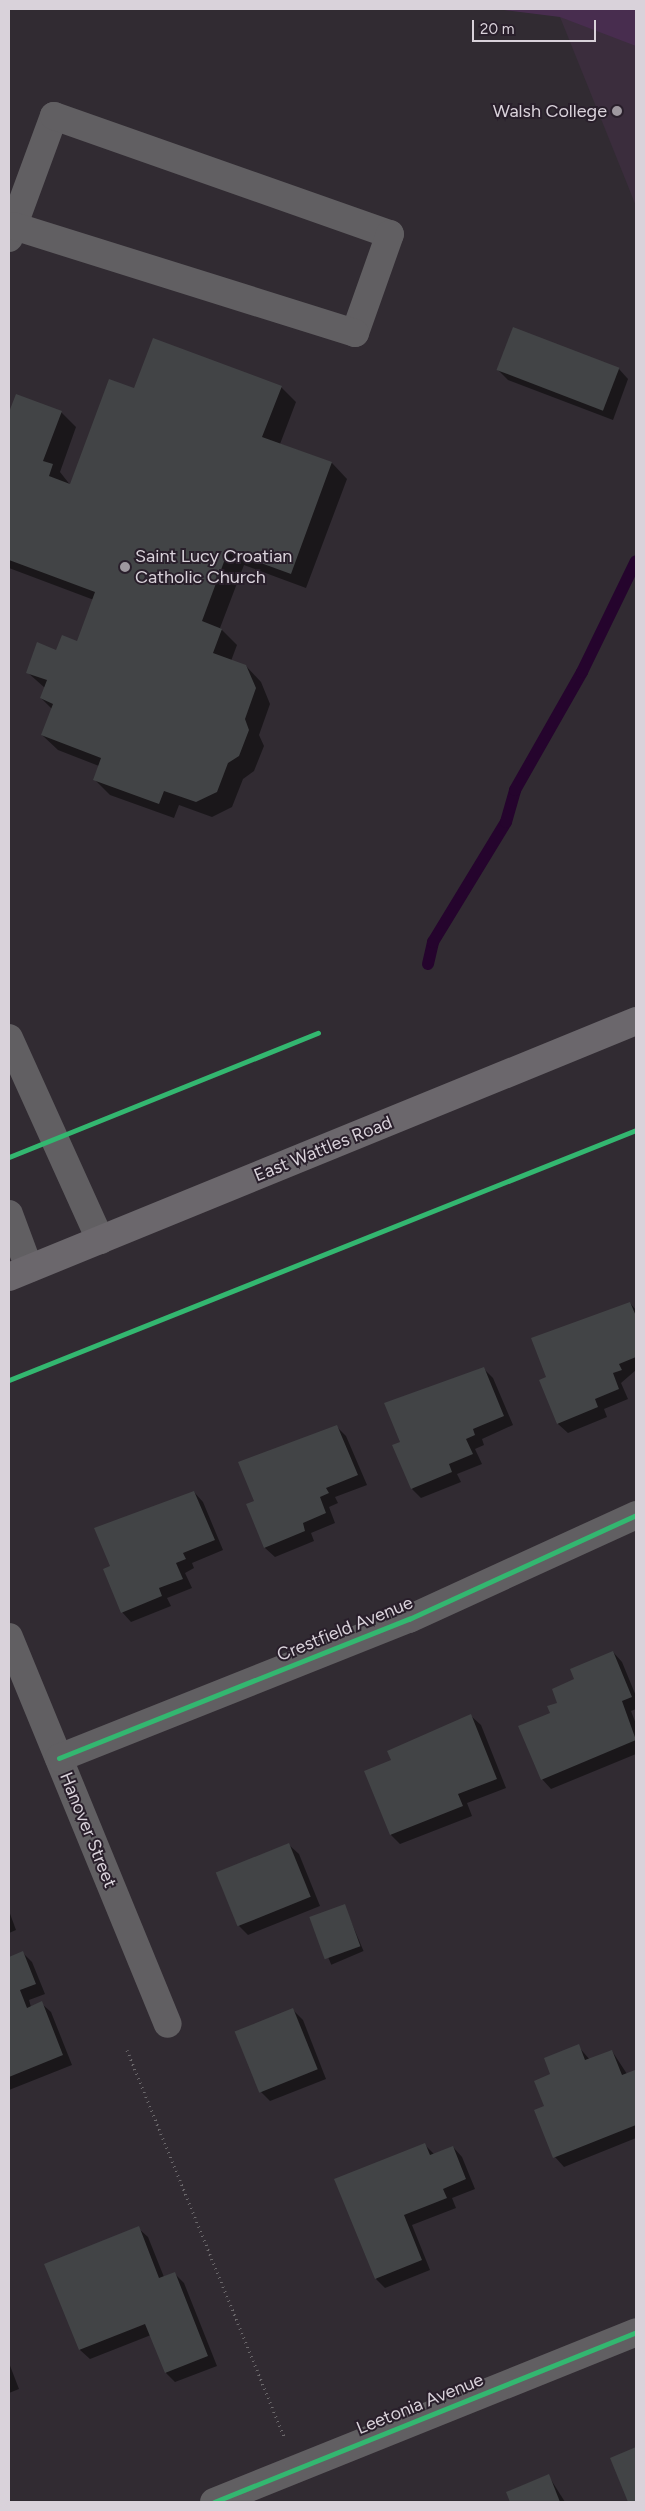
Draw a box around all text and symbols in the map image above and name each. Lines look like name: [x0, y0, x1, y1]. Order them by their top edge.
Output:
scale bar: [475, 10, 599, 42]
text: 20 m: [480, 20, 514, 38]
place label: Walsh College: [493, 100, 607, 122]
marker: Walsh College: [611, 105, 623, 117]
place label: Saint Lucy Croatian Catholic Church: [135, 546, 292, 588]
marker: Saint Lucy Croatian Catholic Church: [119, 561, 131, 573]
street label: East Wattles Road: [251, 1111, 395, 1187]
street label: Crestfield Avenue: [274, 1592, 416, 1666]
street label: Hanover Street: [55, 1769, 121, 1891]
street label: Leetonia Avenue: [353, 2369, 487, 2439]

